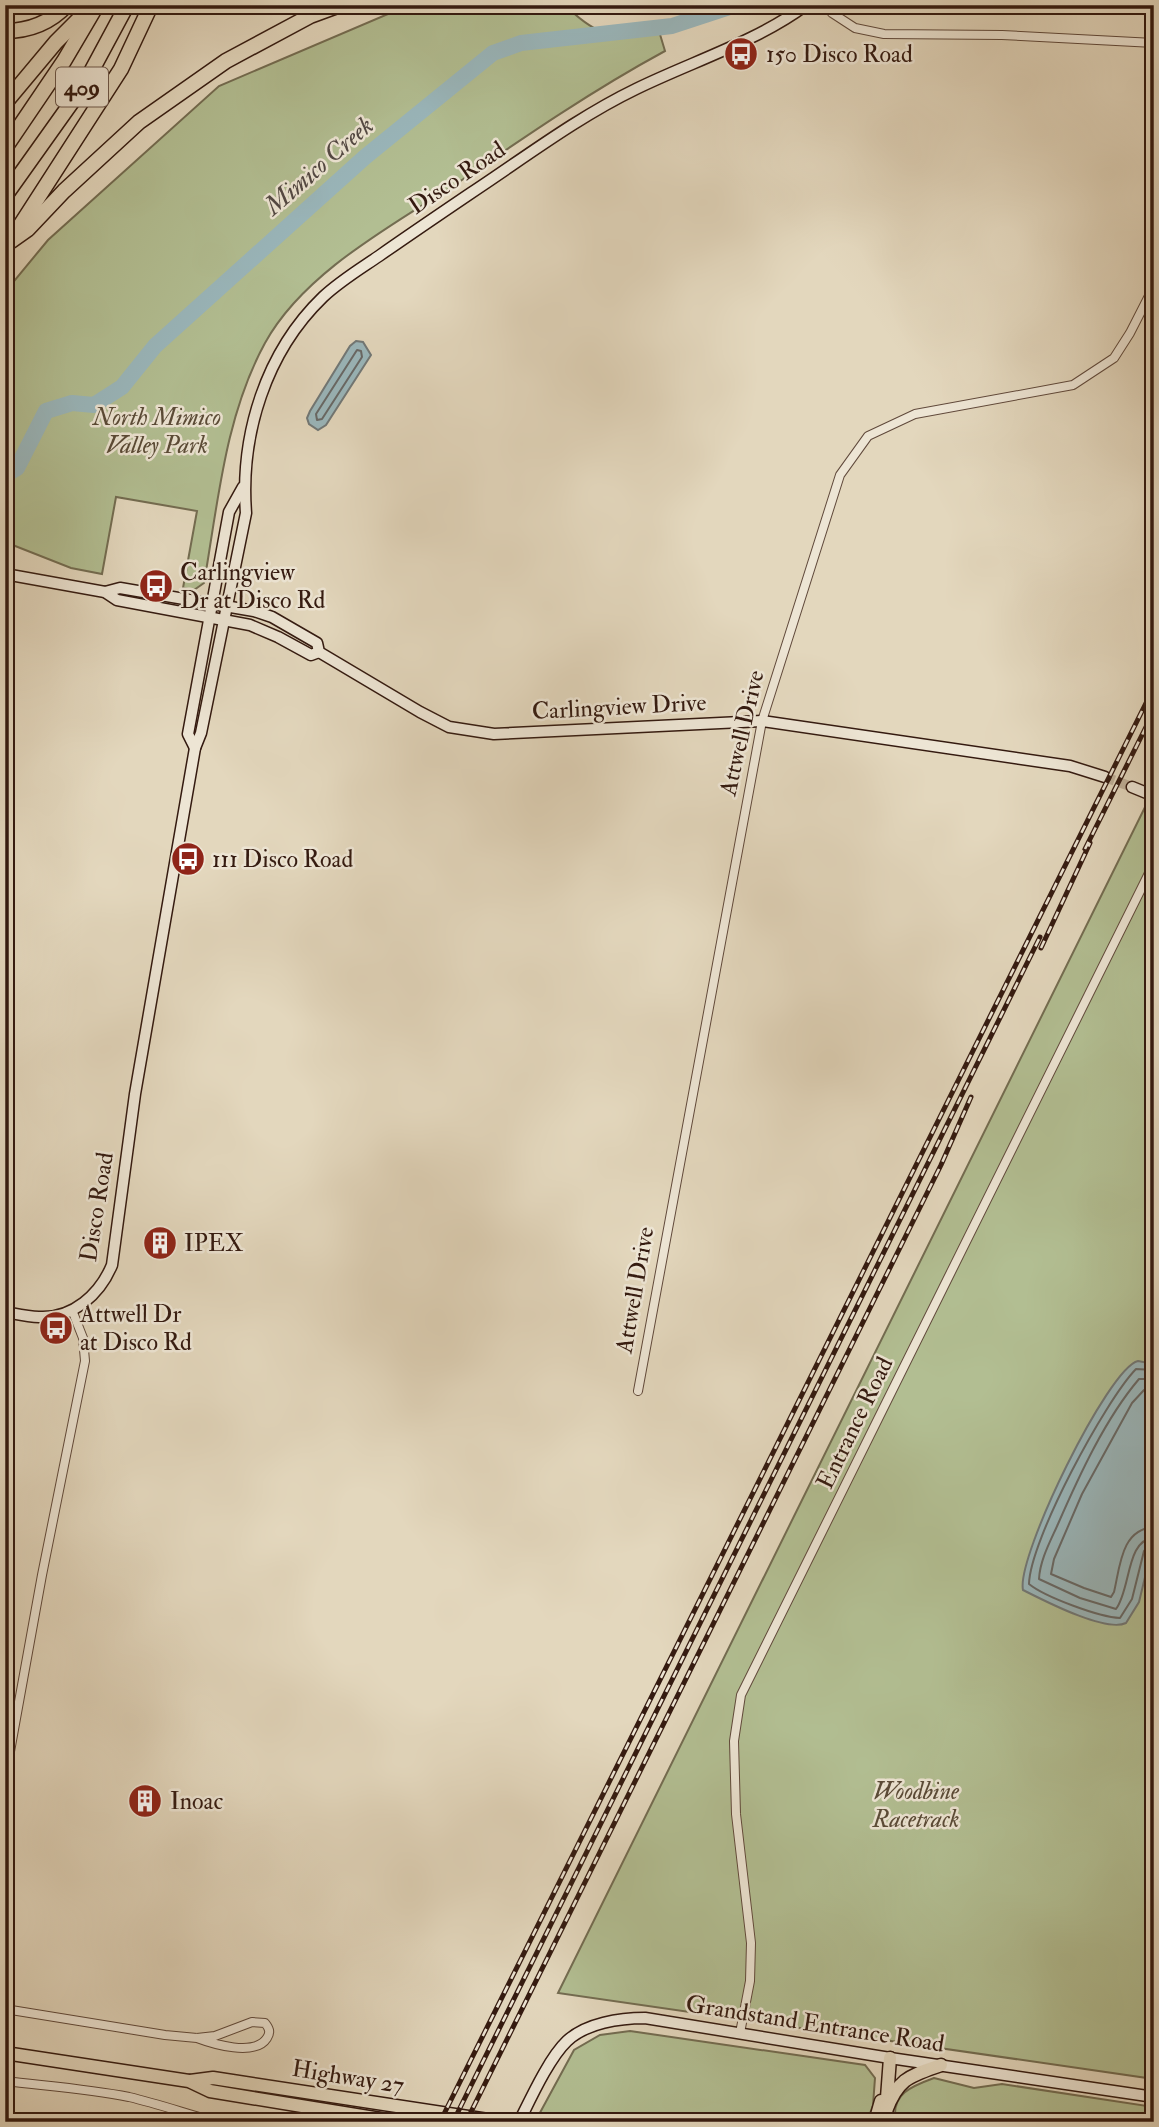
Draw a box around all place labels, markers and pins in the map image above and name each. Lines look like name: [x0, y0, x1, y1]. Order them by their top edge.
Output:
bus stop icon: 150 Disco Road: [722, 35, 760, 73]
place label: 150 Disco Road: [766, 39, 913, 70]
place label: Carlingview Dr at Disco Rd: [180, 557, 326, 616]
bus stop icon: Carlingview Dr at Disco Rd: [137, 567, 175, 605]
bus stop icon: 111 Disco Road: [169, 840, 207, 878]
place label: 111 Disco Road: [212, 844, 353, 875]
building icon: IPEX: [141, 1224, 179, 1262]
place label: IPEX: [184, 1228, 244, 1259]
place label: Attwell Dr at Disco Rd: [79, 1299, 192, 1358]
bus stop icon: Attwell Dr at Disco Rd: [37, 1309, 75, 1347]
building icon: Inoac: [126, 1782, 164, 1820]
place label: Inoac: [170, 1786, 223, 1817]

